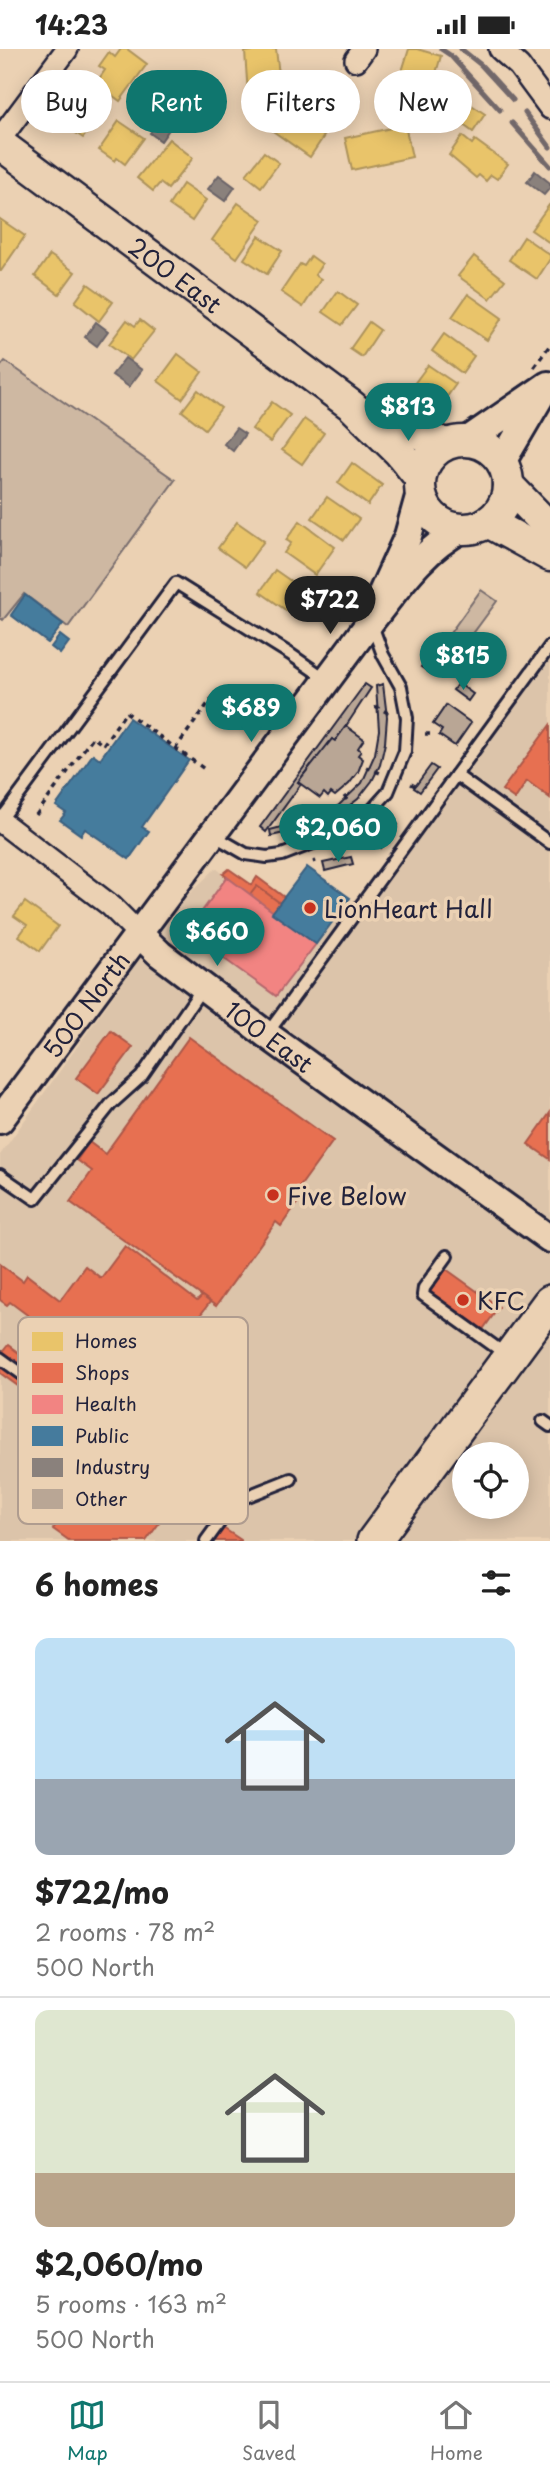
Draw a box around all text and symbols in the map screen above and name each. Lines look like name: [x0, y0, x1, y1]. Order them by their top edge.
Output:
text: 14:23: [35, 5, 108, 44]
chip: Buy: [21, 70, 112, 133]
chip: Rent: [126, 70, 227, 133]
chip: Filters: [241, 70, 360, 133]
chip: New: [374, 70, 472, 133]
street label: 200 East: [122, 228, 230, 321]
pin: $813: [367, 383, 449, 443]
text: $813: [381, 388, 435, 423]
pin: $722: [289, 577, 371, 636]
text: $722: [301, 581, 360, 616]
pin: $815: [422, 633, 504, 692]
text: $815: [436, 637, 490, 672]
pin: $689: [210, 685, 292, 744]
text: $689: [222, 689, 280, 724]
pin: $2,060: [281, 805, 395, 864]
text: $2,060: [295, 809, 381, 844]
place label: LionHeart Hall: [324, 890, 492, 926]
marker: LionHeart Hall: [302, 900, 318, 916]
pin: $660: [176, 909, 258, 968]
text: $660: [186, 913, 248, 948]
street label: 500 North: [34, 944, 138, 1065]
street label: 100 East: [218, 992, 321, 1081]
place label: Five Below: [287, 1177, 407, 1213]
marker: Five Below: [265, 1187, 281, 1203]
place label: KFC: [477, 1282, 525, 1318]
marker: KFC: [455, 1292, 471, 1308]
legend: [18, 1317, 248, 1524]
text: Homes: [75, 1326, 137, 1354]
text: Shops: [75, 1358, 129, 1386]
text: Health: [75, 1389, 137, 1417]
text: Public: [75, 1421, 129, 1449]
map controls: [452, 1442, 529, 1519]
button: locate: [452, 1442, 529, 1519]
text: Industry: [75, 1452, 150, 1480]
text: Other: [75, 1484, 127, 1512]
text: 6 homes: [35, 1561, 158, 1606]
icon: filters: [477, 1564, 515, 1602]
icon: home: [212, 1683, 338, 1809]
text: $722/mo: [35, 1869, 169, 1914]
text: 2 rooms · 78 m²: [35, 1914, 215, 1949]
text: 500 North: [35, 1949, 155, 1984]
icon: home: [212, 2055, 338, 2181]
text: $2,060/mo: [35, 2241, 203, 2286]
text: 5 rooms · 163 m²: [35, 2286, 227, 2321]
text: 500 North: [35, 2321, 155, 2356]
tab: Map: [67, 2396, 108, 2466]
tab: Saved: [242, 2396, 296, 2466]
tab: Home: [430, 2396, 483, 2466]

